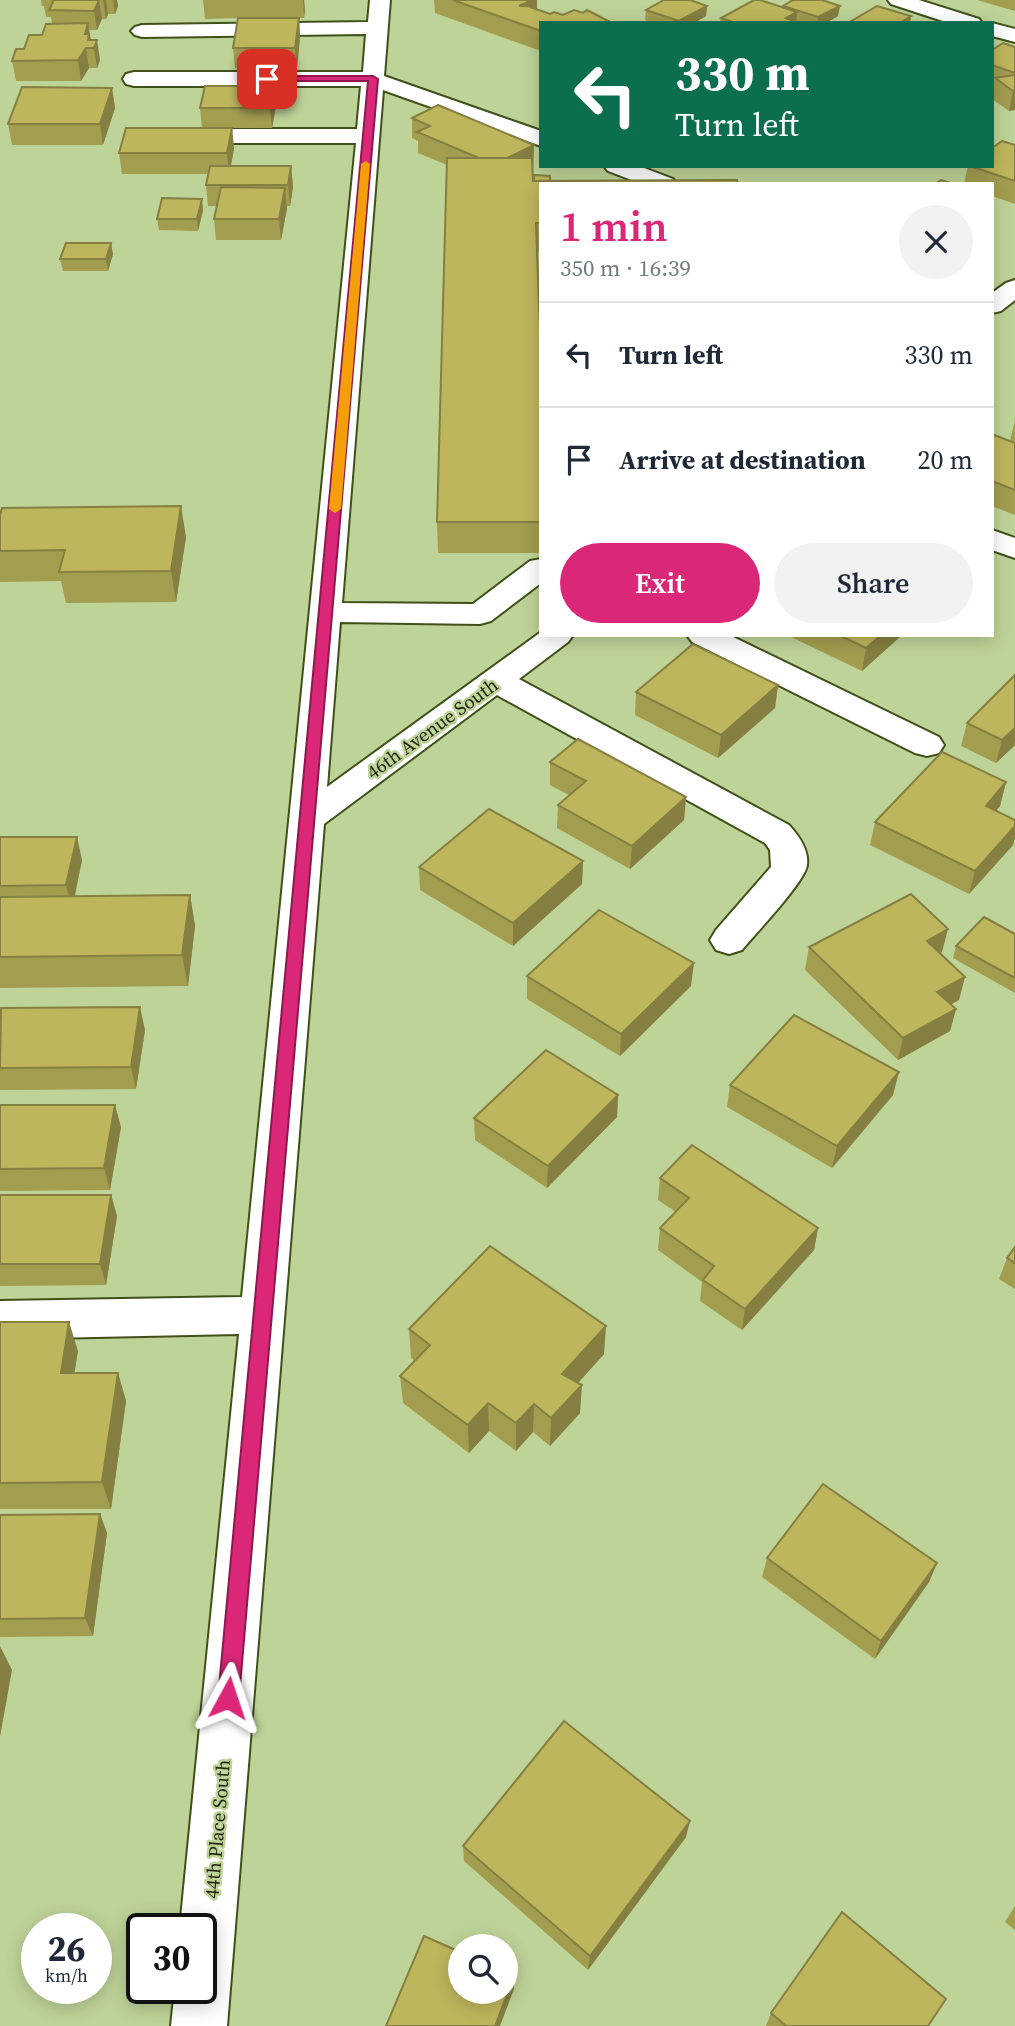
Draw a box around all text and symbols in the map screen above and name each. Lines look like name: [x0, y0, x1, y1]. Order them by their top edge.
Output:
text: 330 m: [675, 39, 810, 106]
pin: [237, 49, 297, 109]
icon: left: [560, 49, 651, 140]
icon: arrive: [248, 60, 286, 98]
text: Turn left: [675, 103, 799, 147]
text: 1 min: [560, 197, 668, 255]
button: close: [899, 205, 973, 279]
text: 350 m · 16:39: [560, 252, 691, 284]
icon: left: [560, 336, 598, 374]
text: Turn left: [619, 337, 723, 373]
text: 330 m: [905, 337, 973, 373]
icon: arrive: [560, 441, 598, 479]
text: Arrive at destination: [619, 442, 866, 478]
text: 20 m: [918, 442, 973, 478]
button: Exit: [560, 543, 760, 623]
button: Share: [774, 543, 973, 623]
street label: 46th Avenue South: [361, 671, 503, 785]
position arrow: [191, 1661, 265, 1735]
street label: 44th Place South: [198, 1758, 236, 1900]
speed limit sign: 30: [126, 1913, 217, 2004]
text: 26: [48, 1925, 85, 1973]
map controls: [448, 1934, 518, 2004]
button: search: [448, 1934, 518, 2004]
text: km/h: [45, 1963, 88, 1988]

